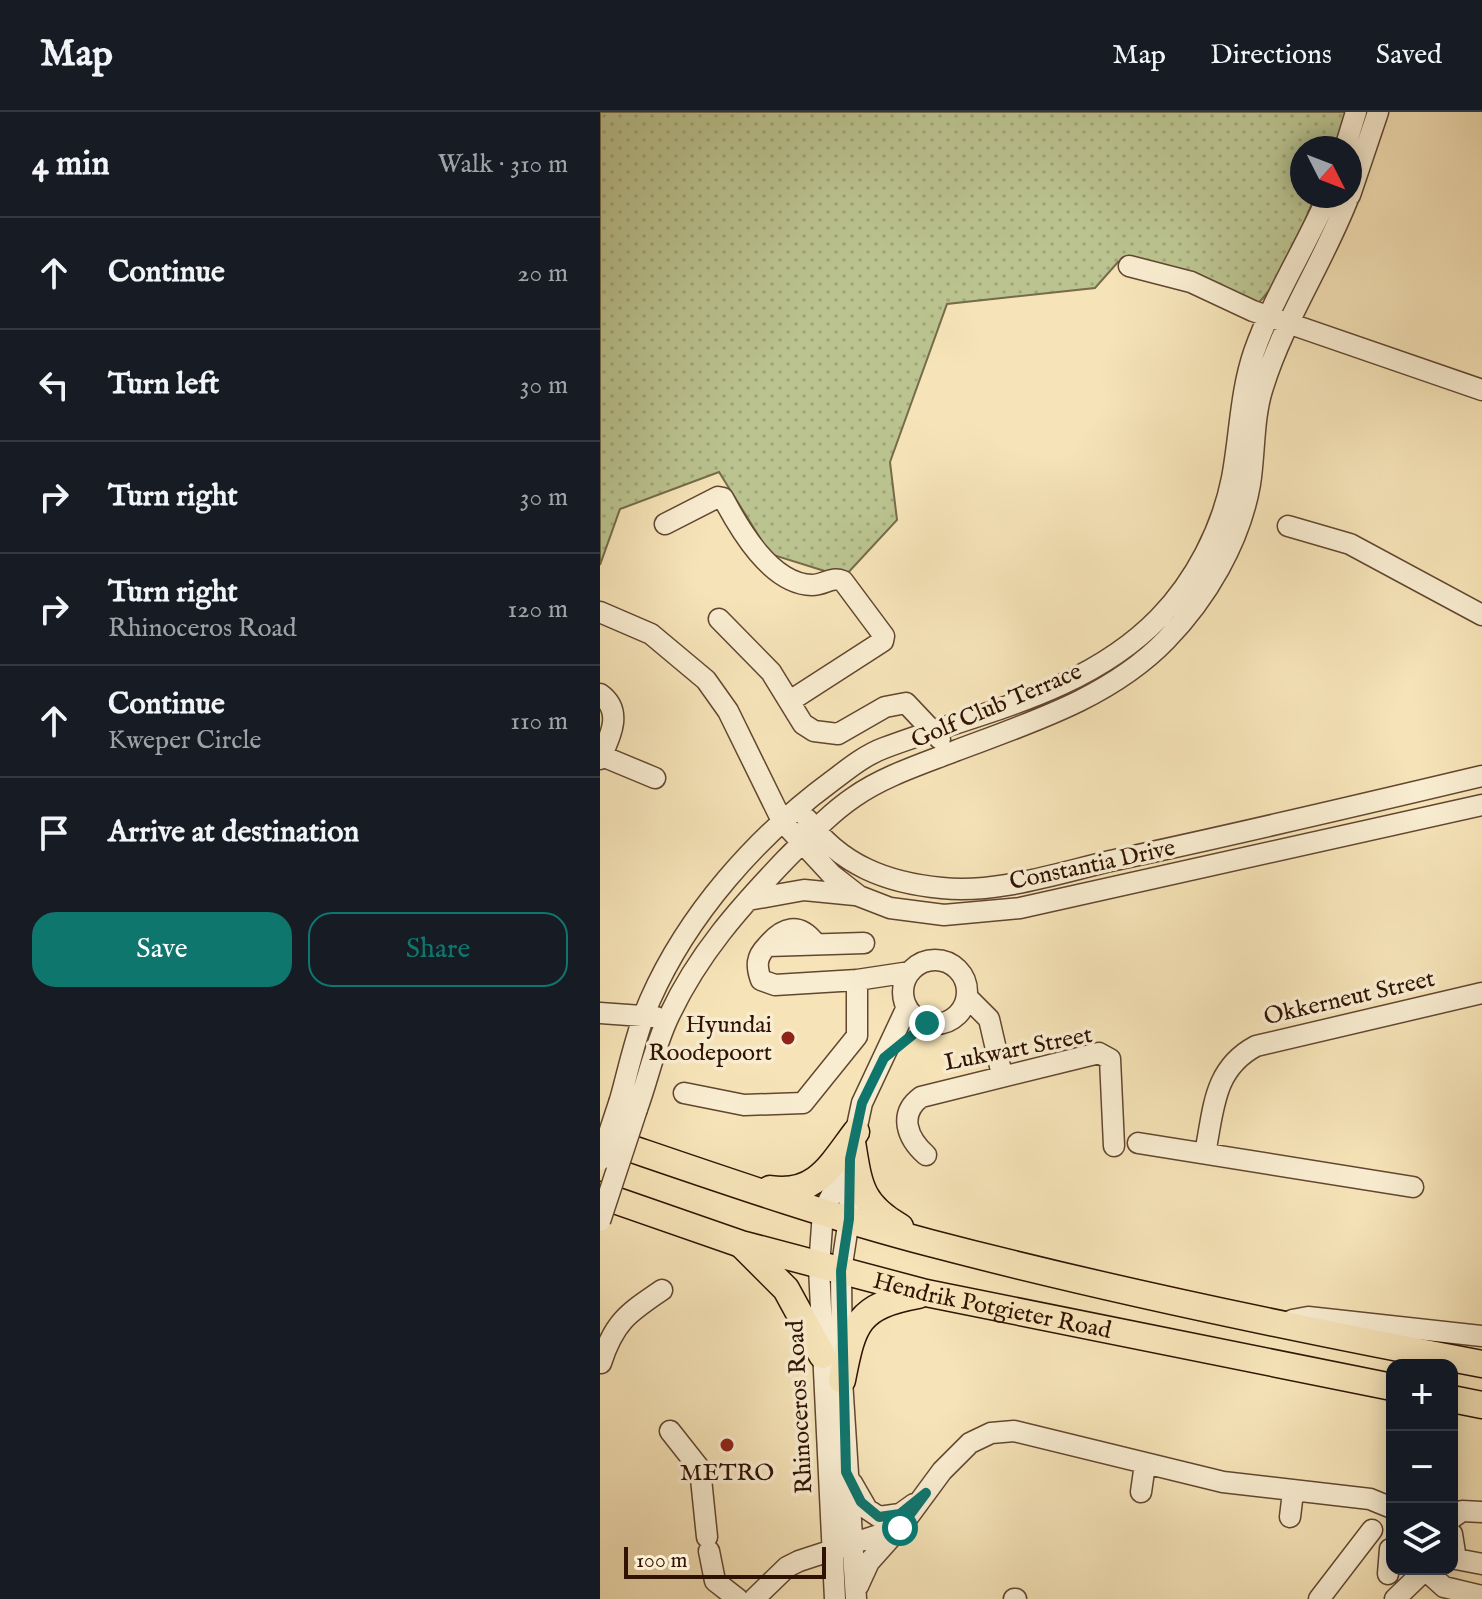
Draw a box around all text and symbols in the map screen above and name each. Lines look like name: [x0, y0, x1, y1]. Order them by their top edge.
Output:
text: Map: [40, 31, 113, 79]
text: Map: [1112, 38, 1166, 73]
text: Directions: [1210, 38, 1332, 73]
text: Saved: [1376, 38, 1442, 73]
north arrow: [1290, 136, 1362, 208]
text: 4 min: [32, 143, 110, 186]
text: Walk · 310 m: [438, 148, 568, 181]
icon: ahead: [32, 251, 76, 295]
text: Continue: [108, 254, 225, 292]
text: 20 m: [517, 257, 568, 290]
icon: left: [32, 363, 76, 407]
text: Turn left: [108, 366, 219, 404]
text: 30 m: [520, 369, 568, 402]
icon: right: [32, 475, 76, 519]
text: Turn right: [108, 478, 238, 516]
text: 30 m: [520, 481, 568, 514]
text: Turn right: [108, 574, 238, 612]
icon: right: [32, 587, 76, 631]
text: 120 m: [508, 593, 568, 626]
text: Rhinoceros Road: [108, 612, 297, 645]
street label: Golf Club Terrace: [907, 656, 1087, 756]
text: Continue: [108, 686, 225, 724]
icon: ahead: [32, 699, 76, 743]
text: 110 m: [510, 705, 568, 738]
text: Kweper Circle: [108, 724, 261, 757]
icon: arrive: [32, 811, 76, 855]
text: Arrive at destination: [108, 814, 359, 852]
street label: Constantia Drive: [1007, 833, 1178, 898]
button: Save: [32, 912, 292, 987]
button: Share: [308, 912, 568, 987]
street label: Okkerneut Street: [1261, 964, 1438, 1033]
route end: [909, 1005, 945, 1041]
place label: Hyundai Roodepoort: [648, 1010, 772, 1069]
street label: Lukwart Street: [942, 1020, 1095, 1079]
marker: Hyundai Roodepoort: [779, 1029, 797, 1047]
street label: Hendrik Potgieter Road: [869, 1266, 1114, 1347]
street label: Rhinoceros Road: [780, 1319, 821, 1495]
map controls: [1386, 1359, 1458, 1575]
button: +: [1386, 1359, 1458, 1431]
button: −: [1386, 1431, 1458, 1503]
marker: METRO: [718, 1436, 736, 1454]
place label: METRO: [680, 1458, 774, 1489]
button: layers: [1386, 1503, 1458, 1575]
route start: [882, 1510, 918, 1546]
scale bar: [624, 1543, 826, 1579]
text: 100 m: [636, 1547, 688, 1575]

